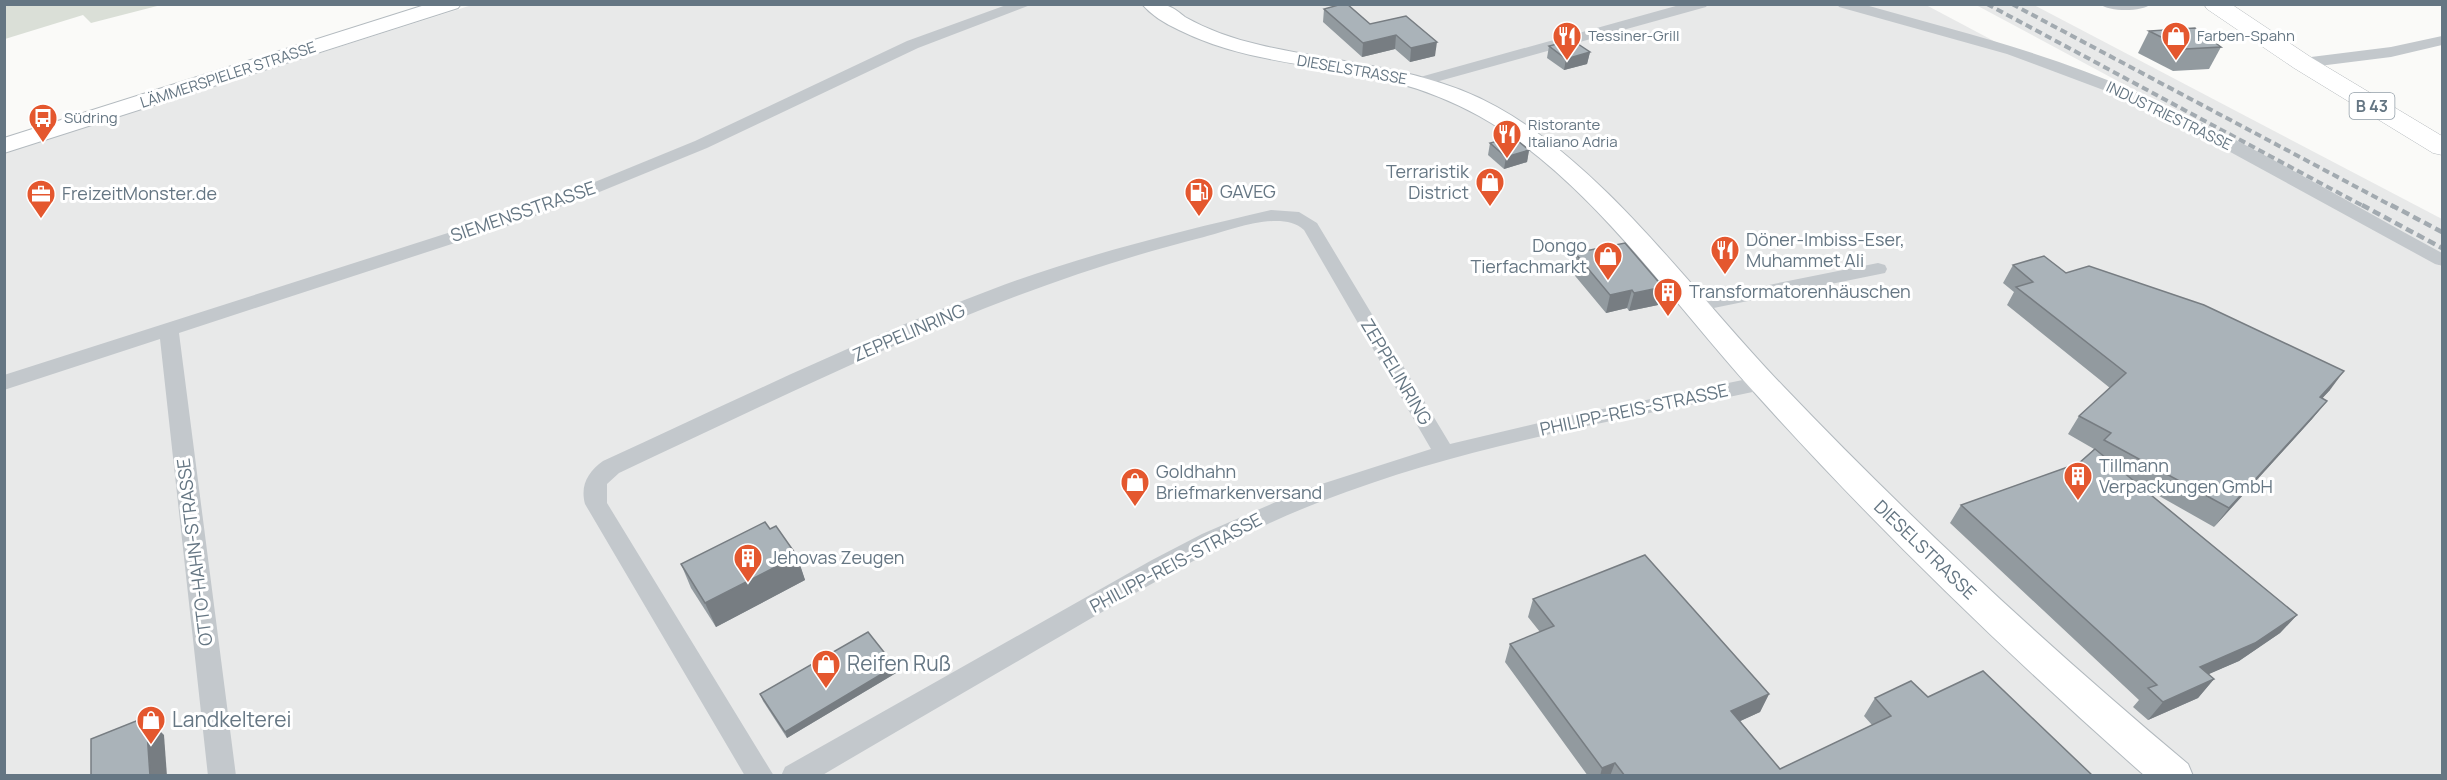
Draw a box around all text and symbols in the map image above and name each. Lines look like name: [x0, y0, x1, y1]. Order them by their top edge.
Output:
restaurant icon: Tessiner-Grill: [1551, 20, 1583, 62]
shop icon: Farben-Spahn: [2160, 20, 2192, 62]
place label: Tessiner-Grill: [1588, 25, 1680, 46]
place label: Farben-Spahn: [2197, 25, 2295, 46]
street label: LÄMMERSPIELER STRASSE: [137, 36, 318, 113]
street label: DIESELSTRASSE: [1295, 50, 1409, 90]
street label: INDUSTRIESTRASSE: [2103, 76, 2236, 155]
road number: B 43: [2350, 93, 2394, 119]
bus stop icon: Südring: [27, 102, 59, 144]
place label: Südring: [64, 107, 118, 128]
place label: Ristorante Italiano Adria: [1528, 114, 1618, 152]
restaurant icon: Ristorante Italiano Adria: [1491, 118, 1523, 160]
place label: Terraristik District: [1386, 159, 1470, 204]
shop icon: Terraristik District: [1474, 166, 1506, 208]
street label: SIEMENSSTRASSE: [447, 175, 598, 247]
fuel station icon: GAVEG: [1183, 176, 1215, 218]
office icon: FreizeitMonster.de: [25, 178, 57, 220]
place label: GAVEG: [1220, 179, 1276, 203]
place label: FreizeitMonster.de: [62, 181, 217, 205]
place label: Döner-Imbiss-Eser, Muhammet Ali: [1746, 227, 1905, 272]
place label: Dongo Tierfachmarkt: [1470, 233, 1587, 278]
restaurant icon: Döner-Imbiss-Eser, Muhammet Ali: [1709, 234, 1741, 276]
shop icon: Dongo Tierfachmarkt: [1592, 240, 1624, 282]
building icon: Transformatorenhäuschen: [1652, 276, 1684, 318]
place label: Transformatorenhäuschen: [1689, 279, 1911, 303]
street label: ZEPPELINRING: [849, 298, 969, 366]
street label: ZEPPELINRING: [1356, 314, 1438, 429]
street label: PHILIPP-REIS-STRASSE: [1538, 377, 1730, 441]
place label: Tillmann Verpackungen GmbH: [2099, 453, 2273, 498]
street label: OTTO-HAHN-STRASSE: [171, 457, 217, 647]
place label: Goldhahn Briefmarkenversand: [1156, 459, 1322, 504]
building icon: Tillmann Verpackungen GmbH: [2062, 460, 2094, 502]
shop icon: Goldhahn Briefmarkenversand: [1119, 466, 1151, 508]
street label: DIESELSTRASSE: [1869, 494, 1982, 604]
street label: PHILIPP-REIS-STRASSE: [1085, 507, 1266, 618]
building icon: Jehovas Zeugen: [732, 542, 764, 584]
place label: Jehovas Zeugen: [769, 545, 904, 569]
shop icon: Reifen Ruß: [810, 648, 842, 690]
place label: Reifen Ruß: [847, 649, 951, 677]
shop icon: Landkelterei: [135, 704, 167, 746]
place label: Landkelterei: [172, 705, 291, 733]

